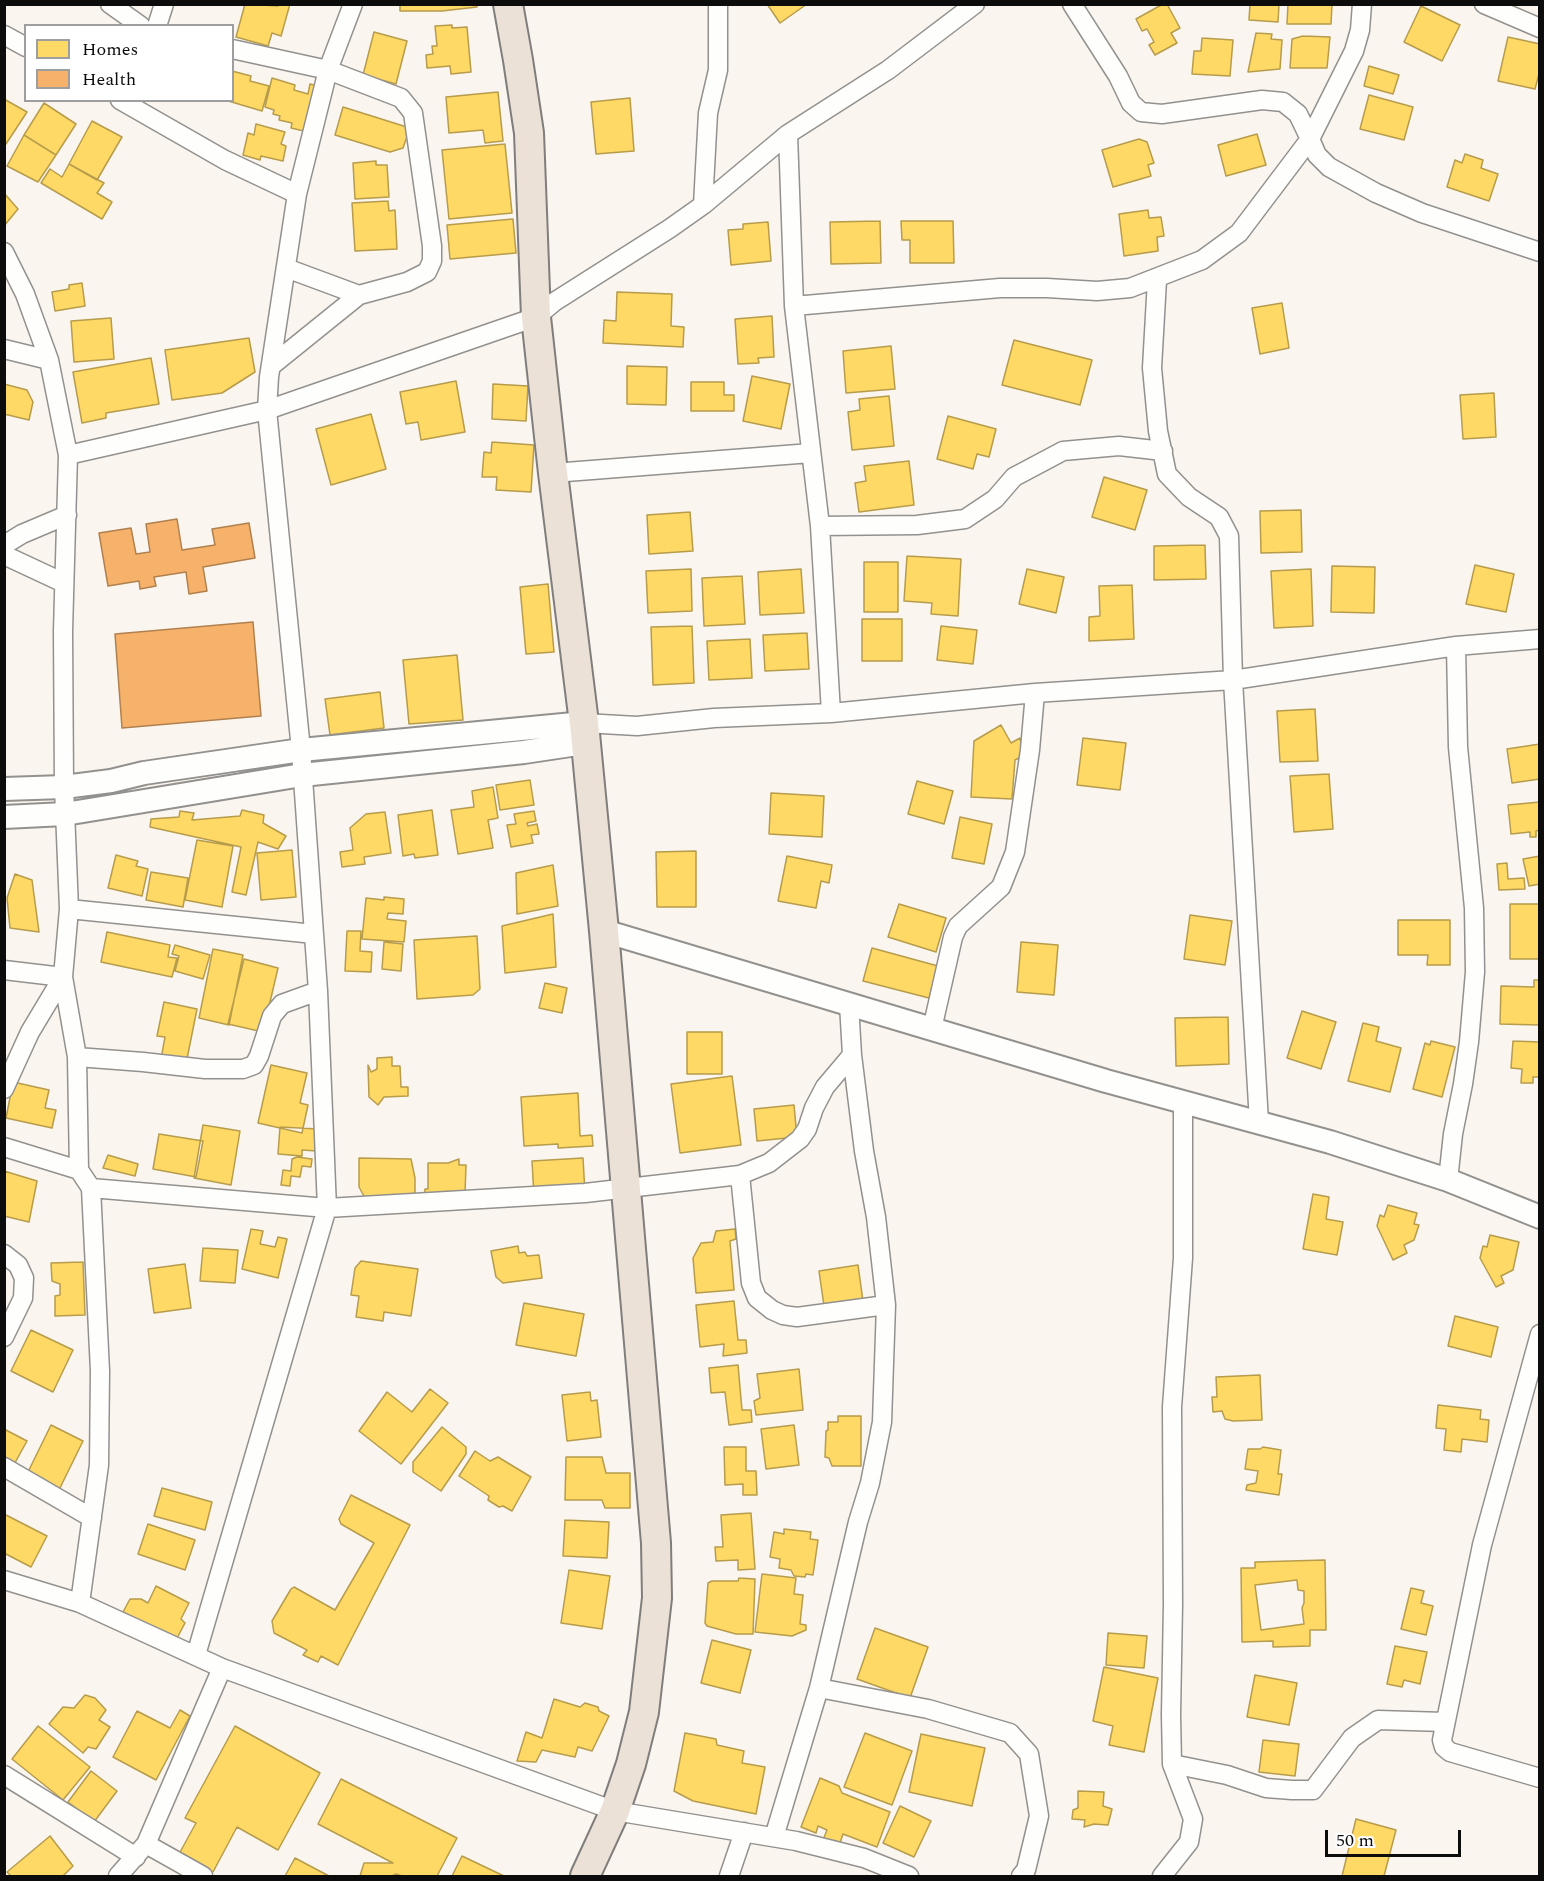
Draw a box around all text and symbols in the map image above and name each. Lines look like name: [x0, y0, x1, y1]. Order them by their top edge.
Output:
legend: [24, 24, 234, 102]
text: Homes: [82, 36, 138, 63]
text: Health: [82, 66, 136, 93]
scale bar: [1328, 1818, 1464, 1856]
text: 50 m: [1336, 1827, 1374, 1854]

